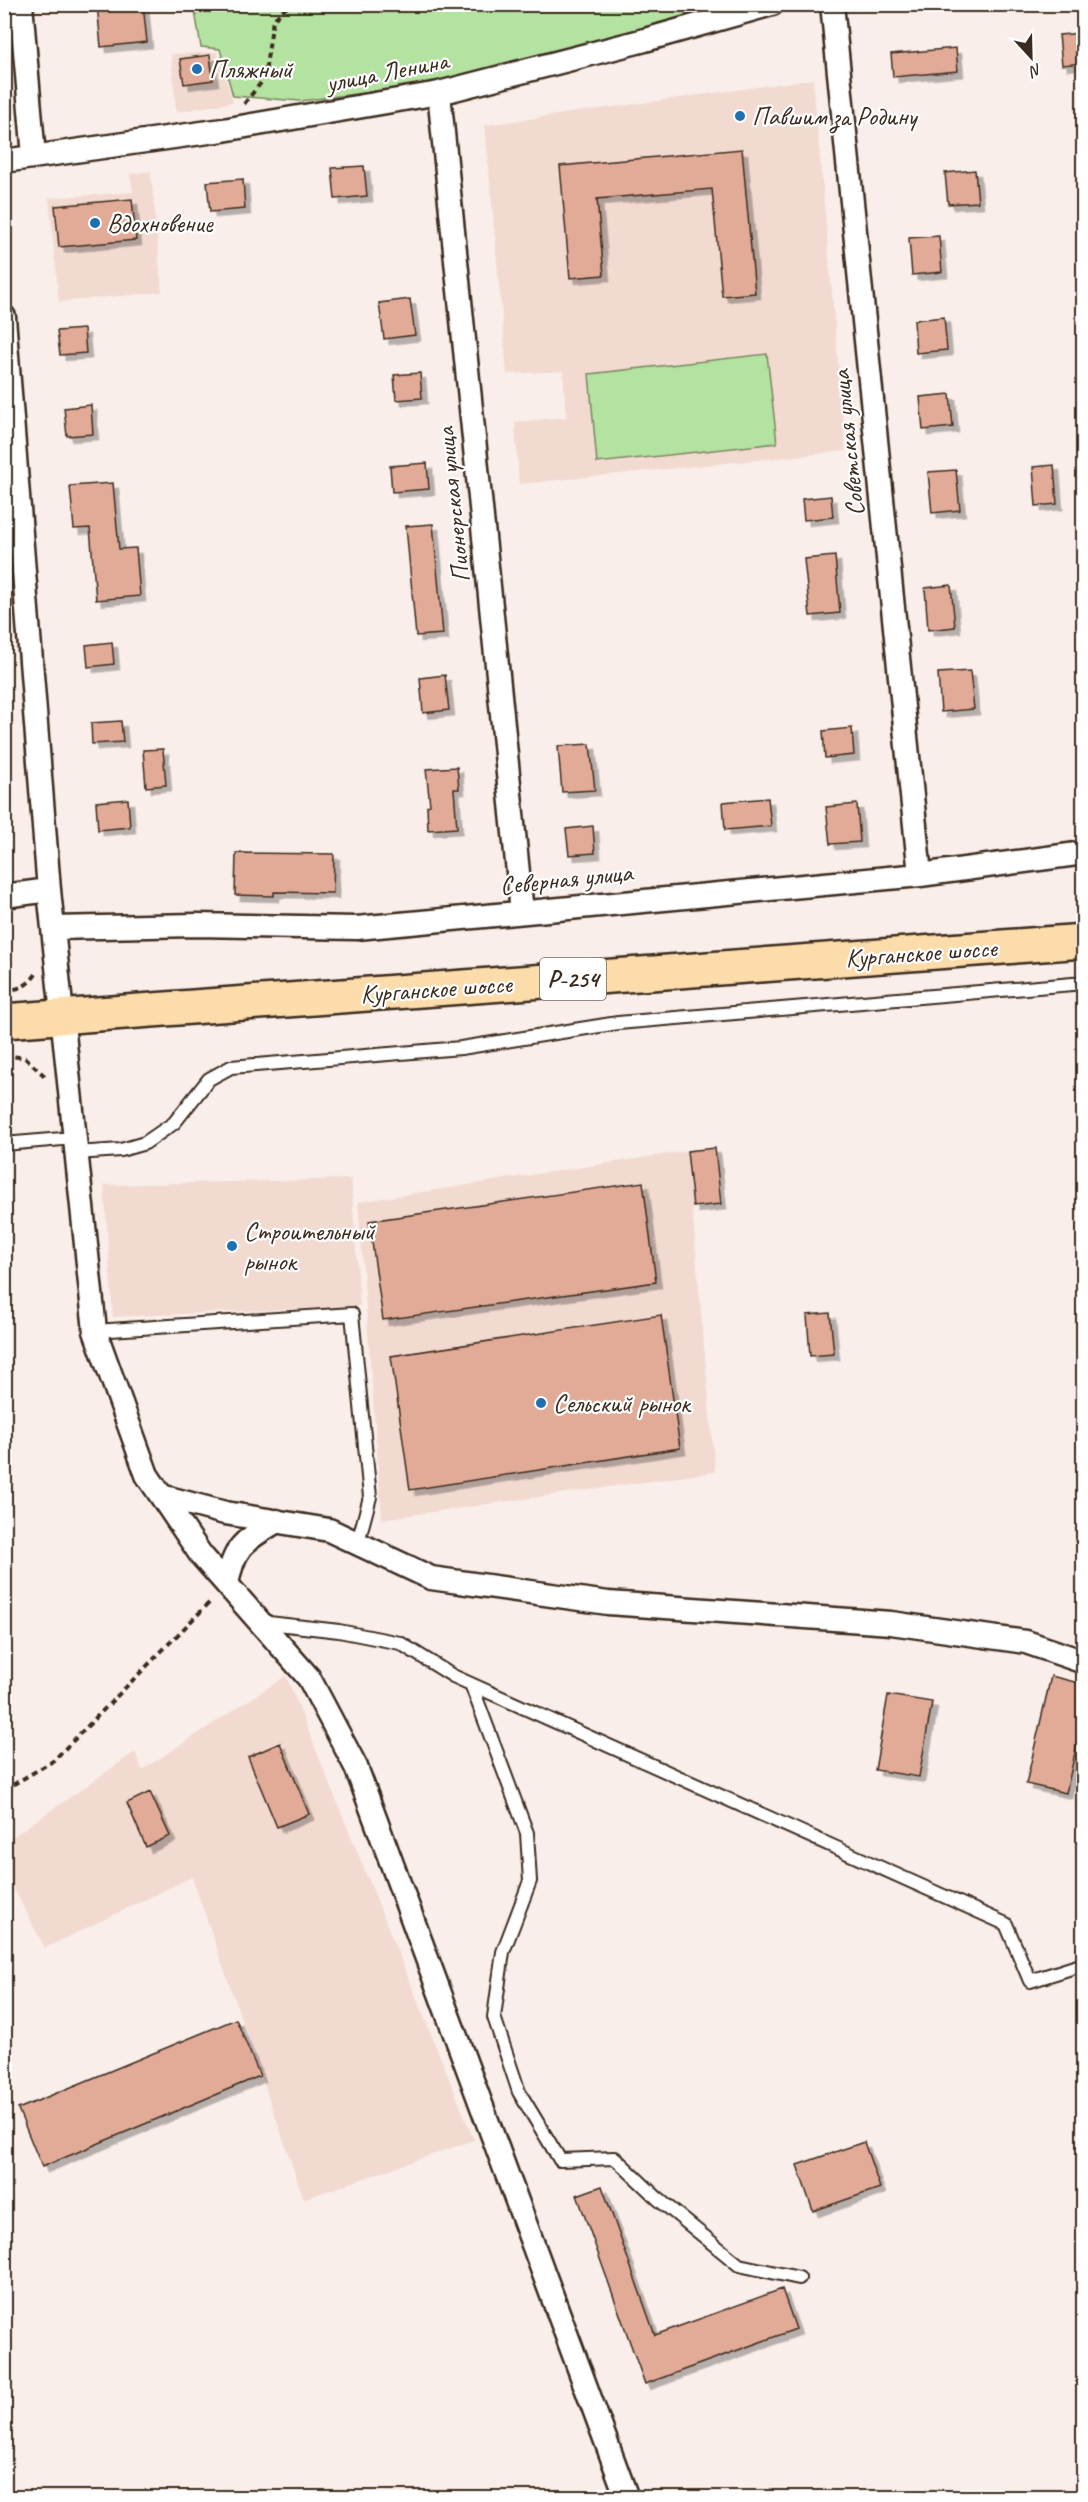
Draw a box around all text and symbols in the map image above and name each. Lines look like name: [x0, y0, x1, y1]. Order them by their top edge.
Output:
north arrow: [1001, 27, 1061, 87]
street label: улица Ленина: [321, 44, 453, 100]
place label: Пляжный: [209, 53, 294, 86]
text: N: [1025, 59, 1045, 82]
marker: Пляжный: [190, 62, 204, 76]
place label: Павшим за Родину: [752, 100, 919, 134]
marker: Павшим за Родину: [733, 109, 747, 123]
place label: Вдохновение: [107, 207, 214, 240]
marker: Вдохновение: [88, 216, 102, 230]
street label: Советская улица: [824, 367, 872, 518]
street label: Пионерская улица: [428, 424, 478, 584]
street label: Северная улица: [498, 855, 635, 902]
street label: Курганское шоссе: [844, 931, 999, 975]
road number: Р-254: [540, 958, 606, 1000]
street label: Курганское шоссе: [359, 967, 514, 1011]
place label: Строительный рынок: [244, 1215, 377, 1278]
marker: Строительный рынок: [225, 1239, 239, 1253]
place label: Сельский рынок: [553, 1387, 692, 1420]
marker: Сельский рынок: [534, 1396, 548, 1410]

